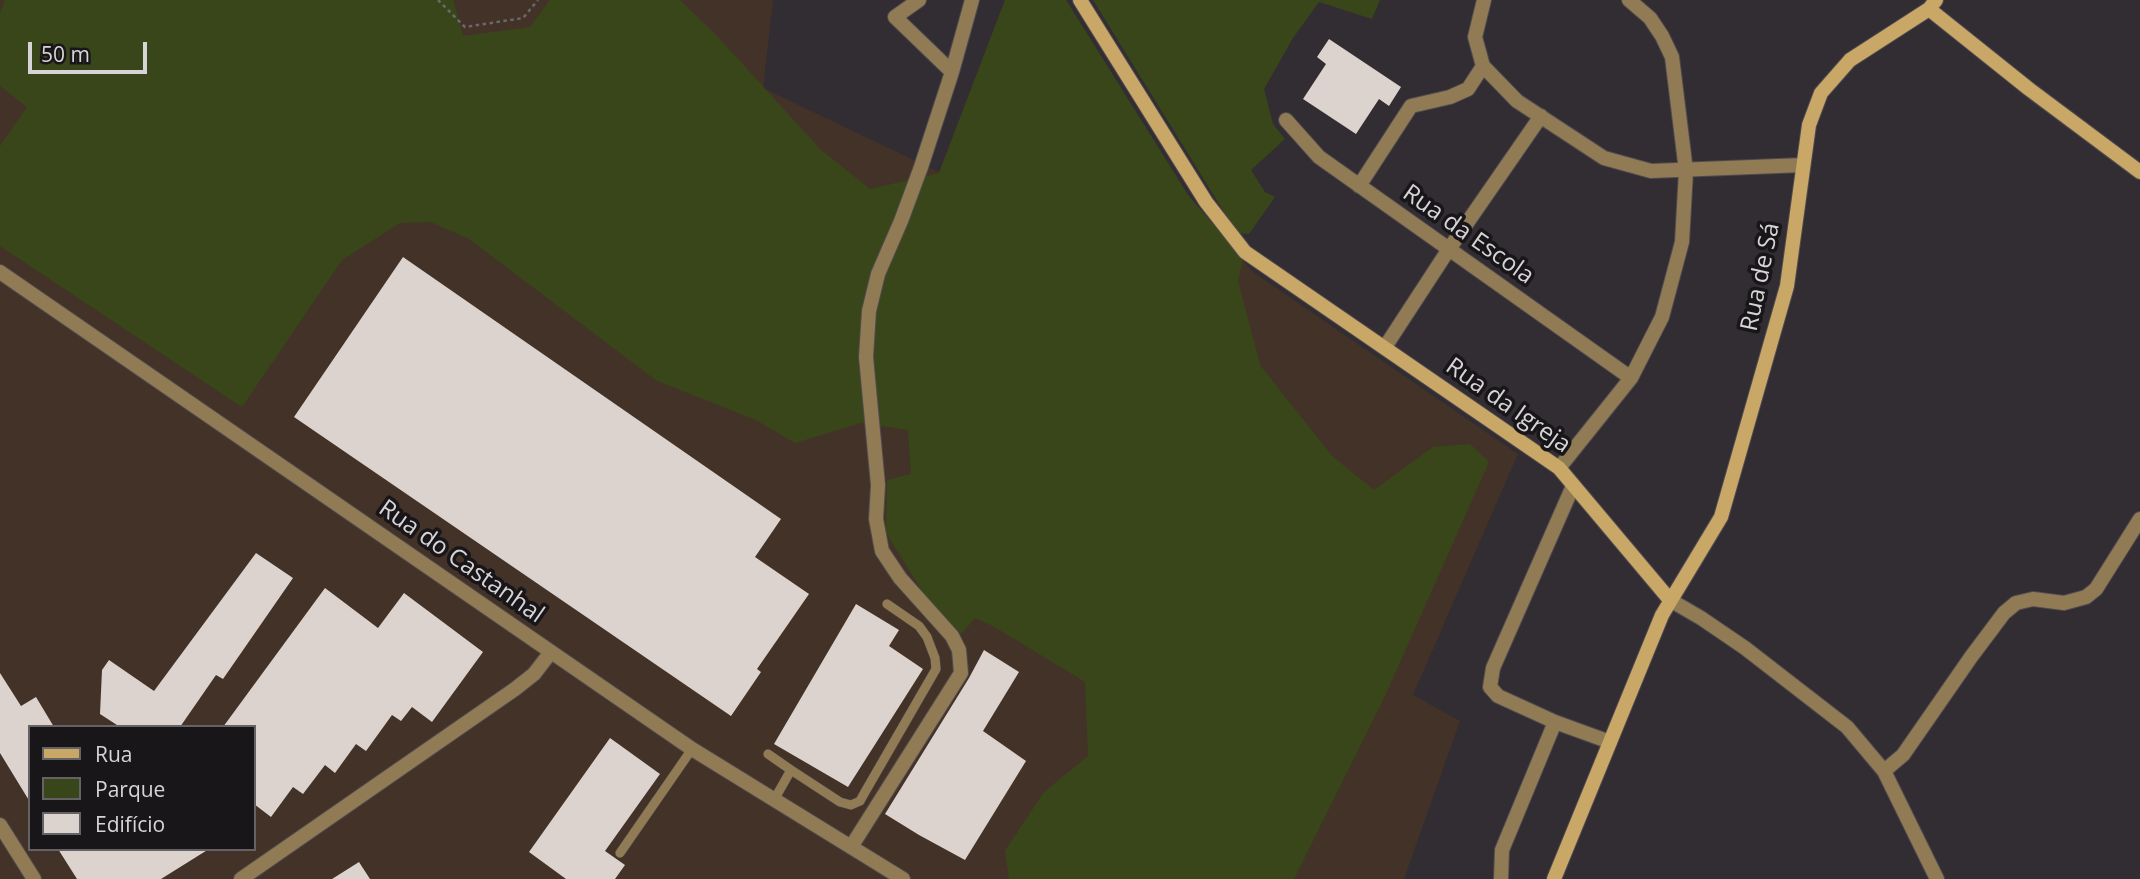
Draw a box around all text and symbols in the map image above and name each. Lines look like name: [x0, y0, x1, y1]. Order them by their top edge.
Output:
scale bar: [32, 28, 150, 72]
text: 50 m: [41, 40, 90, 68]
street label: Rua da Escola: [1397, 179, 1539, 291]
street label: Rua de Sá: [1735, 220, 1787, 334]
street label: Rua da Igreja: [1440, 352, 1576, 460]
street label: Rua do Castanhal: [373, 494, 549, 630]
legend: [28, 725, 256, 851]
text: Rua: [95, 740, 133, 768]
text: Parque: [95, 775, 165, 803]
text: Edifício: [95, 810, 165, 838]

